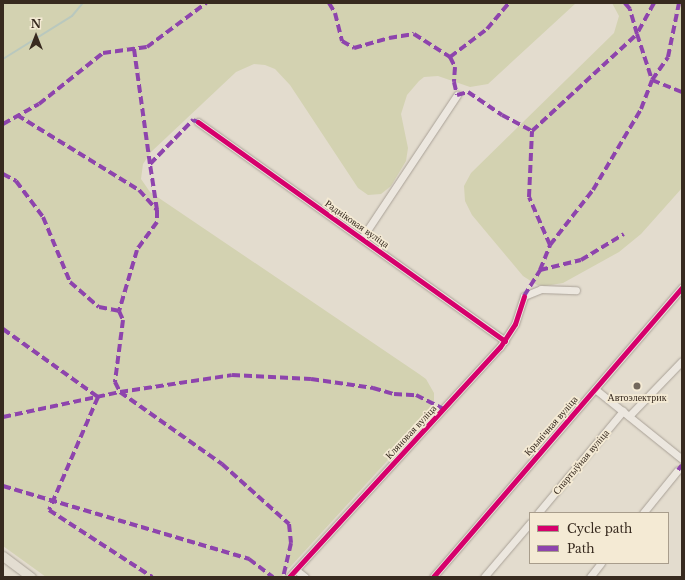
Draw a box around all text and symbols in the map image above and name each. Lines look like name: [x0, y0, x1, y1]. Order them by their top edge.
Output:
north arrow: [16, 16, 56, 56]
text: N: [31, 17, 41, 31]
street label: Радніковая вуліца: [323, 197, 391, 251]
marker: Автоэлектрик: [632, 381, 642, 391]
place label: Автоэлектрик: [607, 392, 667, 404]
street label: Крынічная вуліца: [522, 394, 580, 458]
street label: Кляновая вуліца: [383, 402, 439, 462]
street label: Спартыўная вуліца: [550, 427, 612, 497]
legend: [529, 512, 669, 564]
text: Cycle path: [567, 521, 632, 536]
text: Path: [567, 541, 595, 556]

